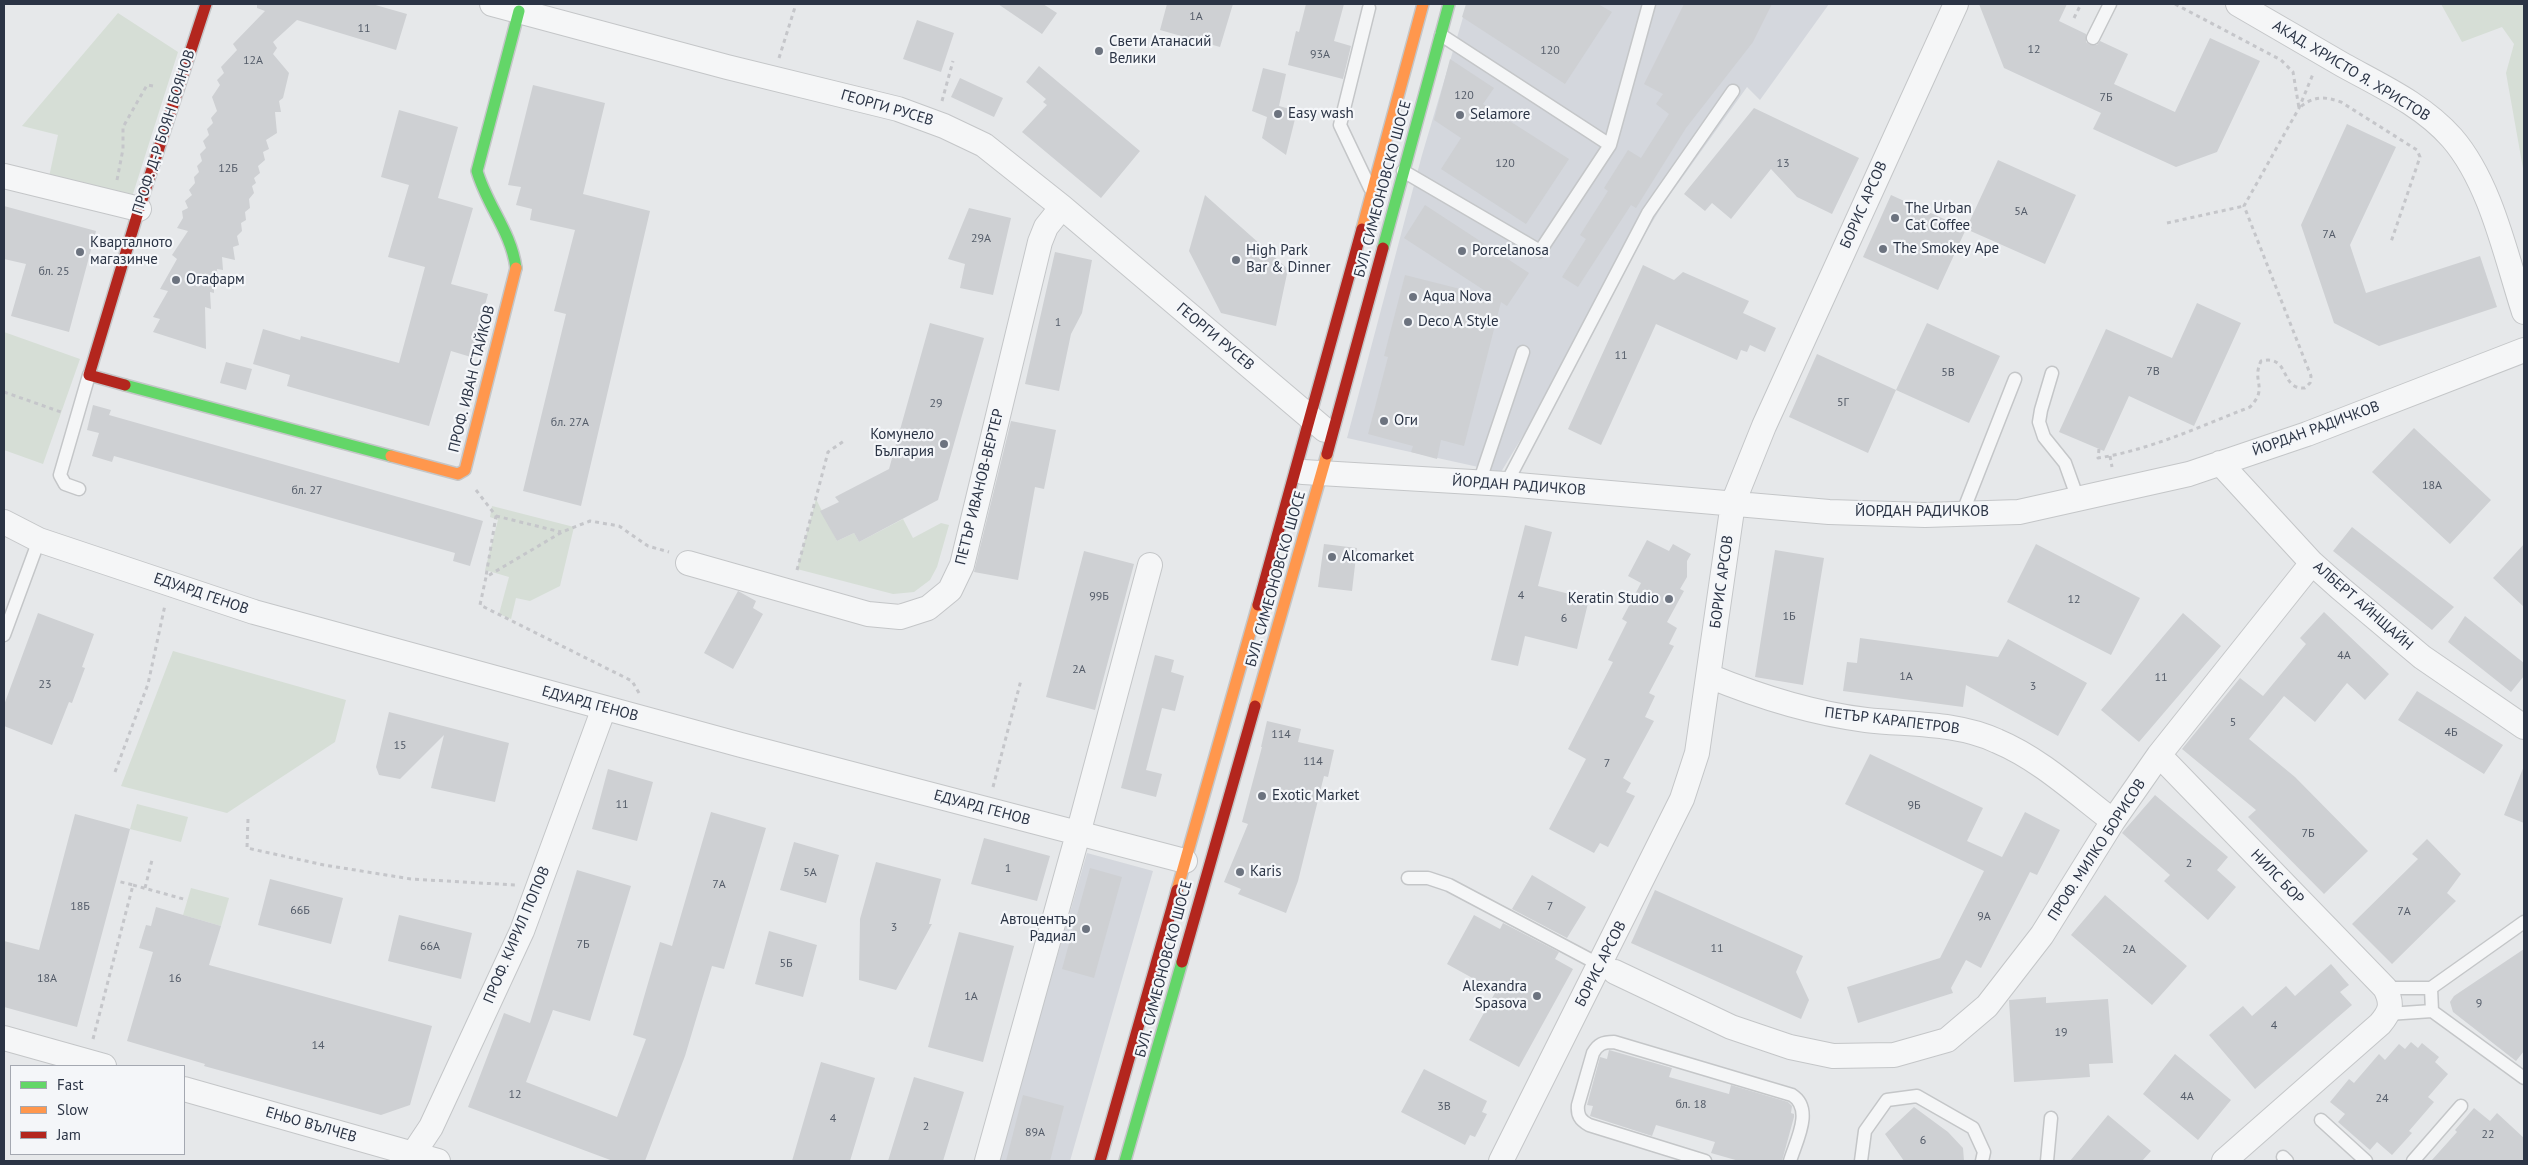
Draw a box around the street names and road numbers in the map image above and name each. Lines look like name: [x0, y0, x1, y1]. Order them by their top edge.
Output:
street label: АКАД. ХРИСТО Я. ХРИСТОВ: [2269, 17, 2433, 125]
street label: ПРОФ. Д-Р БОЯН БОЯНОВ: [129, 48, 199, 216]
street label: ГЕОРГИ РУСЕВ: [839, 86, 935, 130]
street label: БУЛ. СИМЕОНОВСКО ШОСЕ: [1351, 99, 1415, 279]
street label: БОРИС АРСОВ: [1837, 159, 1891, 251]
street label: ГЕОРГИ РУСЕВ: [1173, 299, 1257, 375]
street label: ПРОФ. ИВАН СТАЙКОВ: [445, 303, 499, 455]
street label: ЙОРДАН РАДИЧКОВ: [2250, 398, 2382, 460]
street label: ПЕТЪР ИВАНОВ-ВЕРТЕР: [952, 407, 1008, 567]
street label: ЙОРДАН РАДИЧКОВ: [1451, 472, 1587, 500]
street label: БУЛ. СИМЕОНОВСКО ШОСЕ: [1242, 489, 1310, 669]
street label: ЙОРДАН РАДИЧКОВ: [1855, 503, 1989, 521]
street label: БОРИС АРСОВ: [1707, 534, 1737, 630]
street label: АЛБЕРТ АЙНЩАЙН: [2309, 558, 2417, 654]
street label: ЕДУАРД ГЕНОВ: [151, 569, 251, 619]
street label: ЕДУАРД ГЕНОВ: [540, 682, 640, 726]
street label: ПЕТЪР КАРАПЕТРОВ: [1824, 704, 1960, 738]
street label: ПРОФ. МИЛКО БОРИСОВ: [2044, 776, 2150, 924]
street label: ЕДУАРД ГЕНОВ: [932, 786, 1032, 830]
street label: НИЛС БОР: [2247, 846, 2307, 908]
street label: ПРОФ. КИРИЛ ПОПОВ: [480, 864, 554, 1006]
street label: БУЛ. СИМЕОНОВСКО ШОСЕ: [1132, 879, 1196, 1059]
street label: БОРИС АРСОВ: [1572, 918, 1630, 1010]
street label: ЕНЬО ВЪЛЧЕВ: [263, 1103, 359, 1147]

